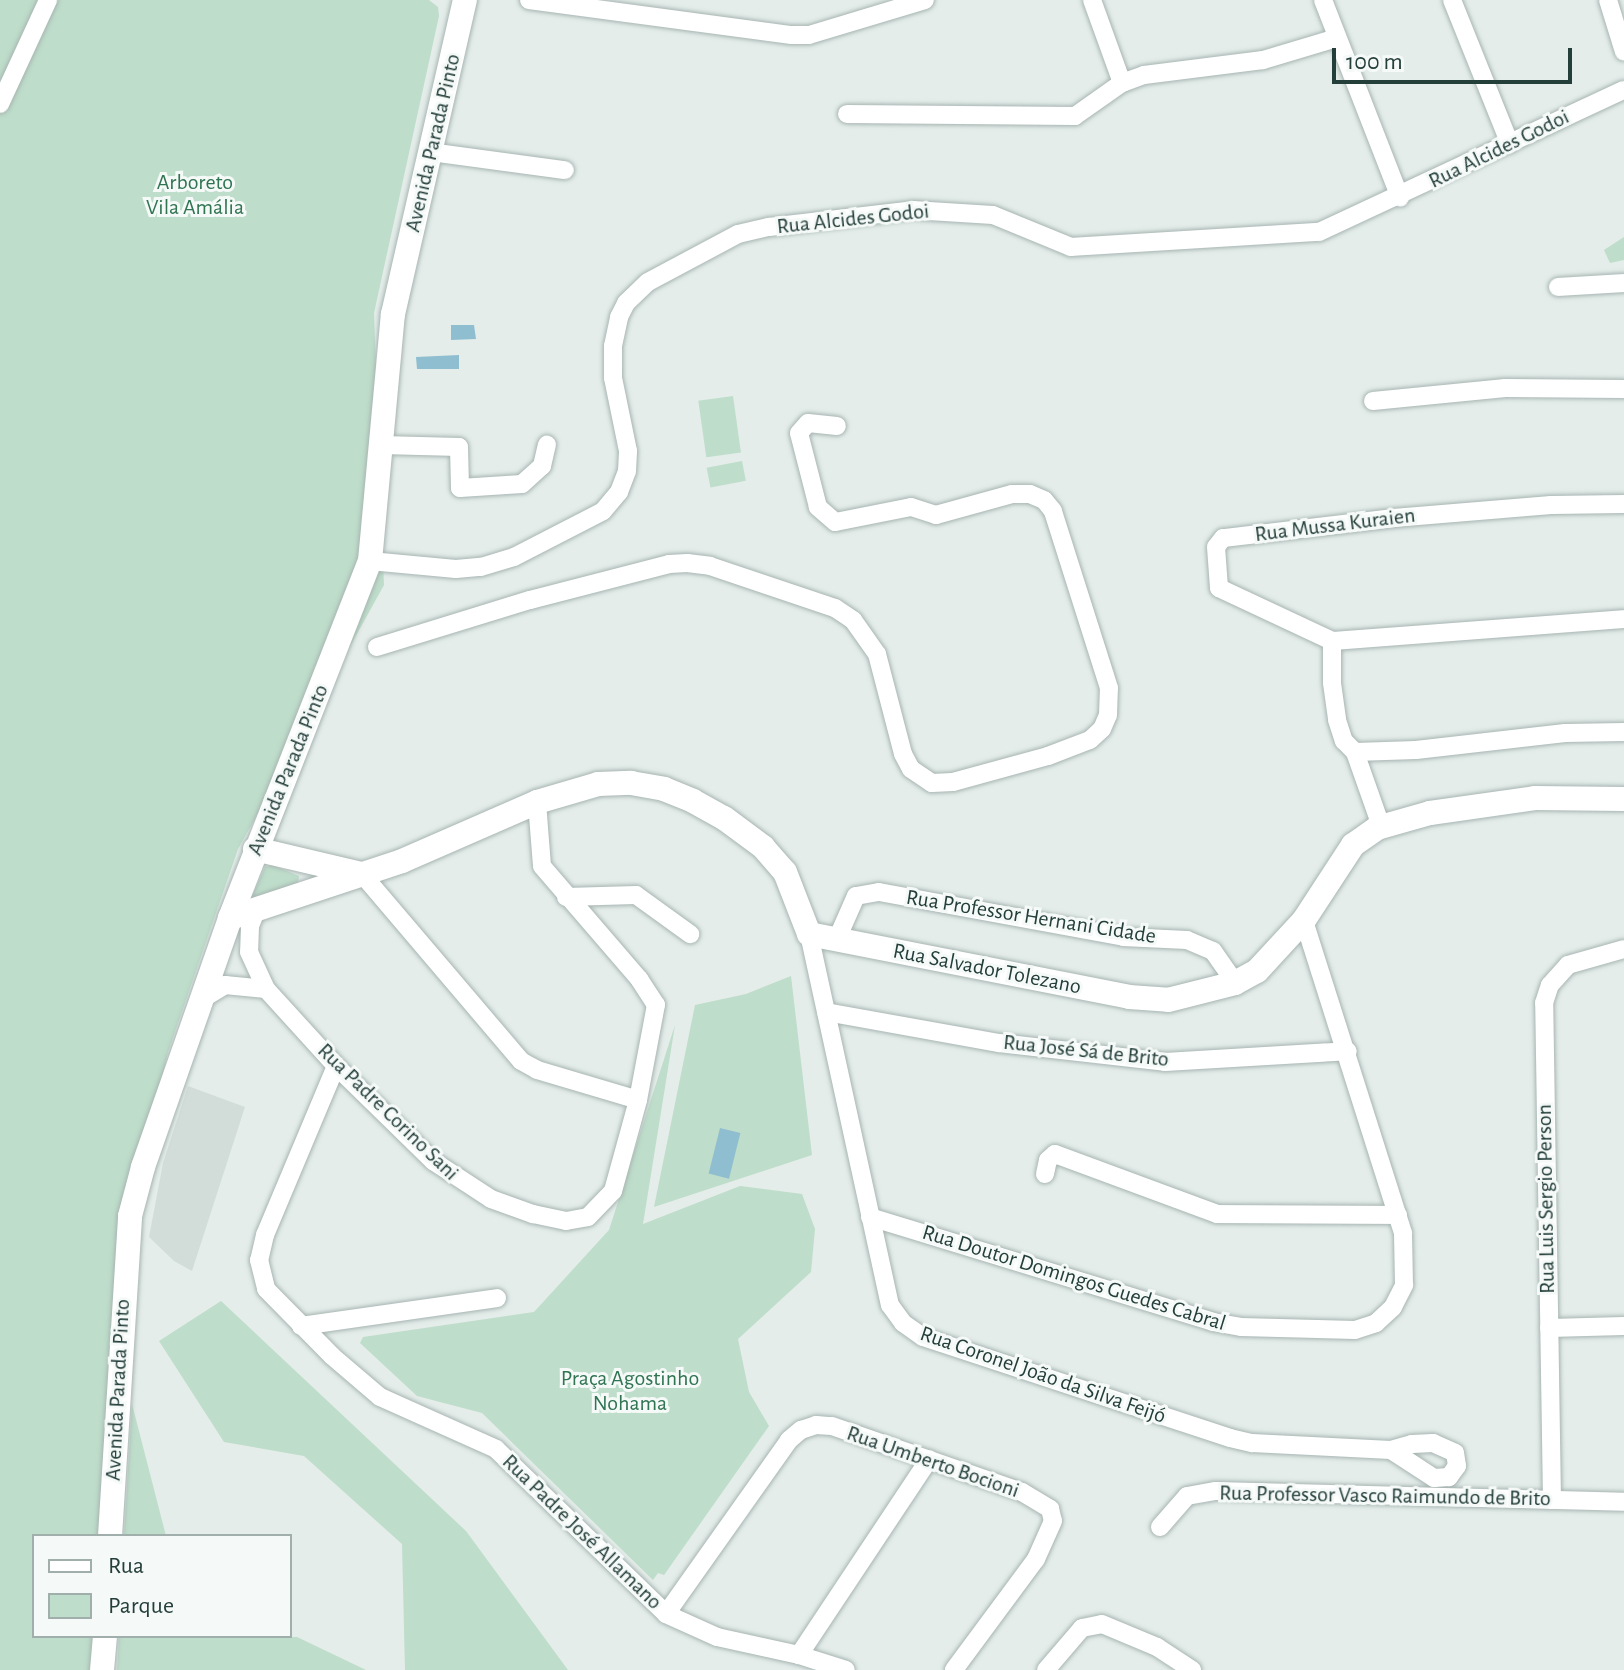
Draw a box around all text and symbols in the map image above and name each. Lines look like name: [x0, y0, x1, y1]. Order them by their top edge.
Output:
scale bar: [1336, 32, 1576, 82]
text: 100 m: [1346, 50, 1403, 74]
street label: Avenida Parada Pinto: [400, 51, 466, 235]
street label: Rua Alcides Godoi: [1424, 104, 1574, 194]
park label: Arboreto Vila Amália: [146, 169, 244, 220]
street label: Rua Alcides Godoi: [775, 198, 931, 240]
street label: Rua Mussa Kuraien: [1253, 502, 1417, 548]
street label: Avenida Parada Pinto: [242, 681, 334, 859]
street label: Rua Professor Hernani Cidade: [904, 884, 1158, 950]
street label: Rua Salvador Tolezano: [891, 938, 1083, 1000]
street label: Rua José Sá de Brito: [1002, 1029, 1170, 1073]
street label: Rua Padre Corino Sani: [312, 1038, 464, 1186]
street label: Rua Luis Sergio Person: [1531, 1104, 1561, 1294]
street label: Rua Doutor Domingos Guedes Cabral: [919, 1219, 1229, 1337]
street label: Avenida Parada Pinto: [100, 1298, 136, 1482]
street label: Rua Coronel João da Silva Feijó: [917, 1320, 1169, 1430]
park label: Praça Agostinho Nohama: [561, 1365, 699, 1416]
street label: Rua Umberto Bocioni: [843, 1420, 1023, 1504]
street label: Rua Padre José Allamano: [496, 1449, 668, 1615]
street label: Rua Professor Vasco Raimundo de Brito: [1219, 1480, 1551, 1512]
legend: [32, 1534, 292, 1638]
text: Rua: [108, 1554, 144, 1578]
text: Parque: [108, 1594, 174, 1618]

